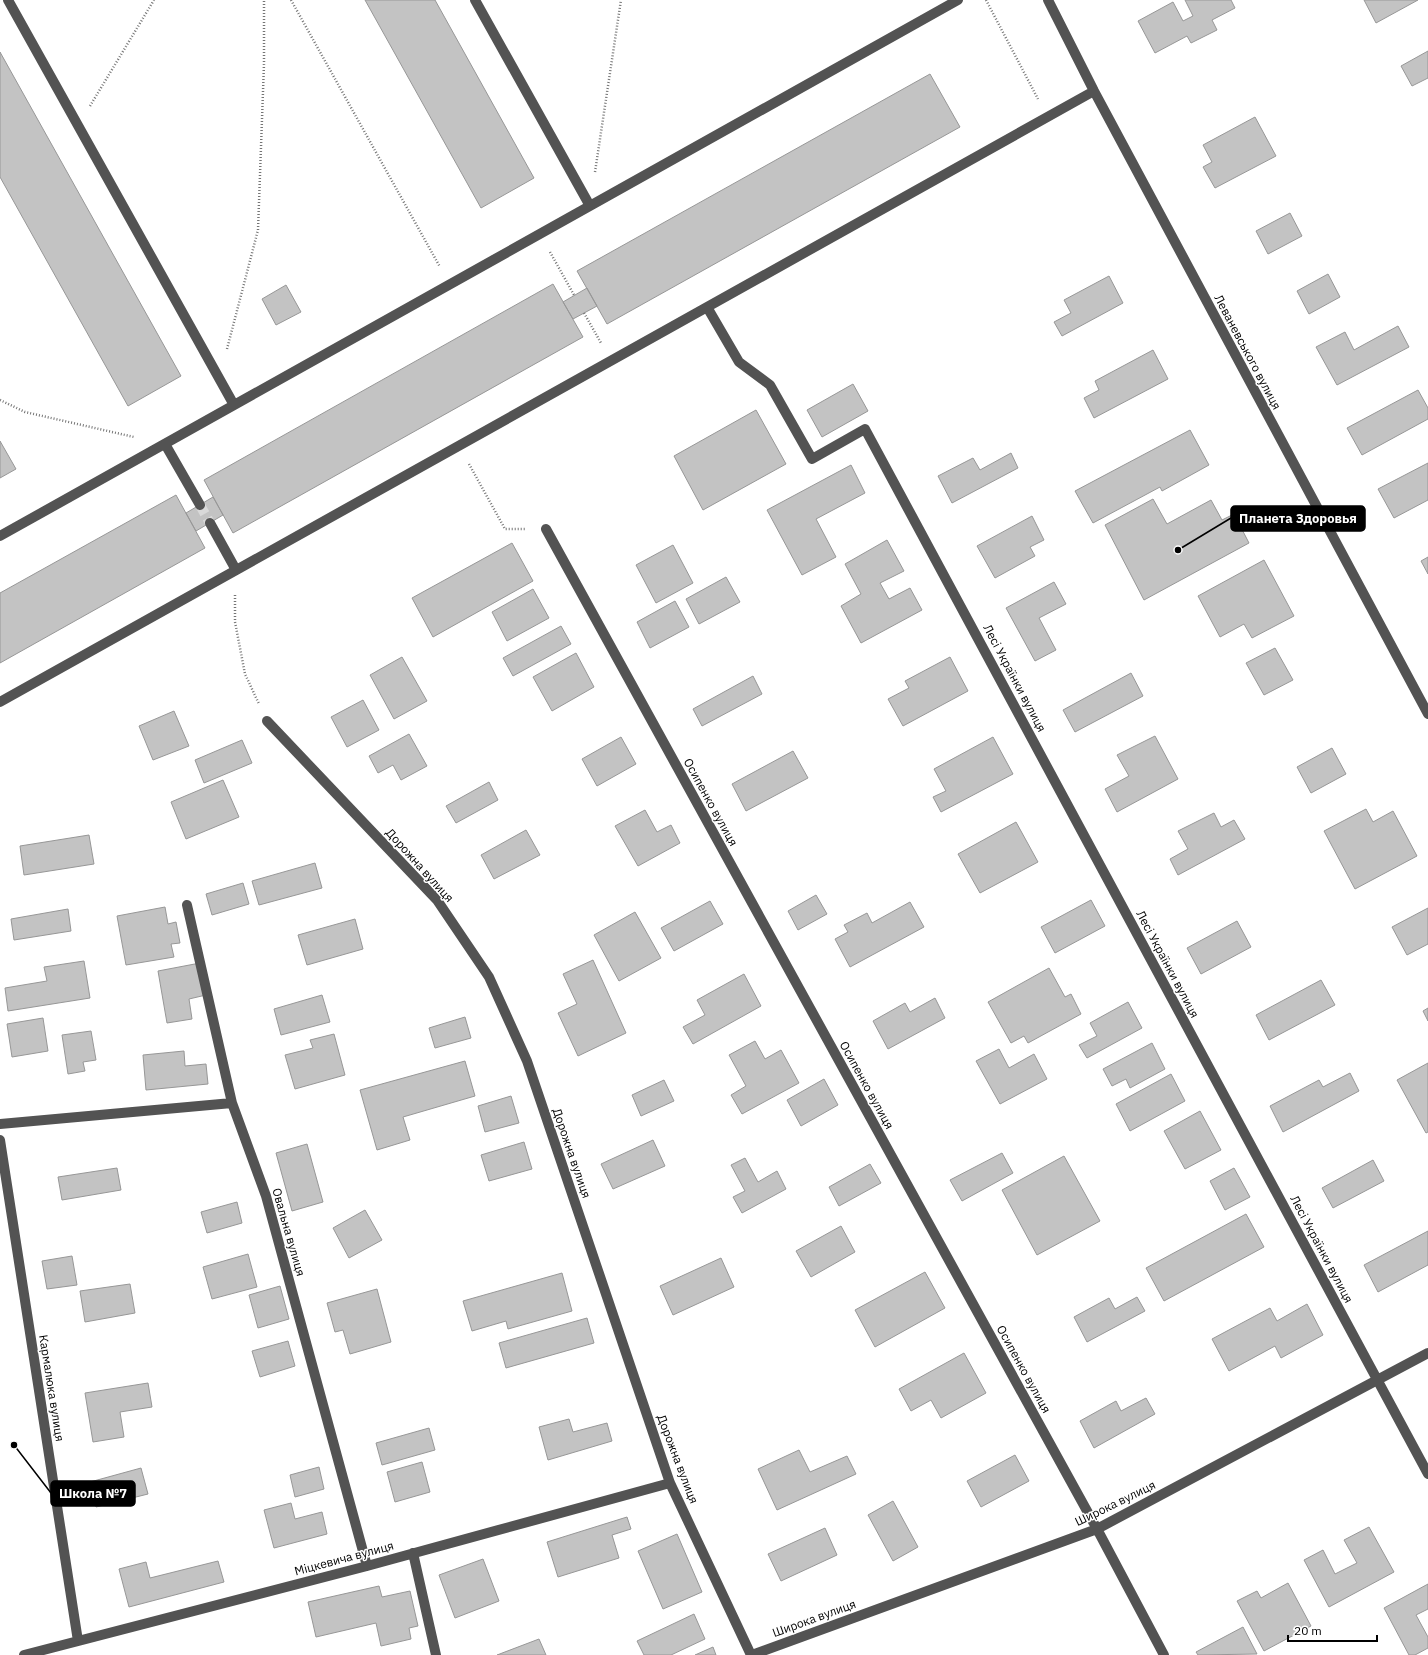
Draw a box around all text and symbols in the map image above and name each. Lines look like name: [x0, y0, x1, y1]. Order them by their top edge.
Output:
street label: Леваневського вулиця: [1211, 292, 1285, 412]
callout: Планета Здоровья: [1231, 506, 1365, 531]
text: Планета Здоровья: [1239, 510, 1357, 527]
street label: Лесі Українки вулиця: [980, 622, 1050, 734]
street label: Осипенко вулиця: [681, 756, 741, 848]
street label: Дорожна вулиця: [383, 825, 457, 905]
street label: Лесі Українки вулиця: [1133, 908, 1203, 1020]
street label: Осипенко вулиця: [837, 1039, 897, 1131]
street label: Дорожна вулиця: [550, 1106, 594, 1200]
street label: Овальна вулиця: [269, 1186, 309, 1278]
street label: Лесі Українки вулиця: [1287, 1193, 1357, 1305]
street label: Осипенко вулиця: [994, 1323, 1054, 1415]
street label: Кармалюка вулиця: [36, 1334, 68, 1442]
street label: Дорожна вулиця: [654, 1412, 702, 1506]
street label: Широка вулиця: [1072, 1477, 1158, 1529]
callout: Школа №7: [51, 1481, 135, 1506]
text: Школа №7: [59, 1485, 127, 1502]
street label: Міцкевича вулиця: [293, 1538, 395, 1578]
street label: Широка вулиця: [770, 1596, 858, 1640]
scale bar: [1288, 1617, 1377, 1643]
text: 20 m: [1294, 1623, 1322, 1638]

